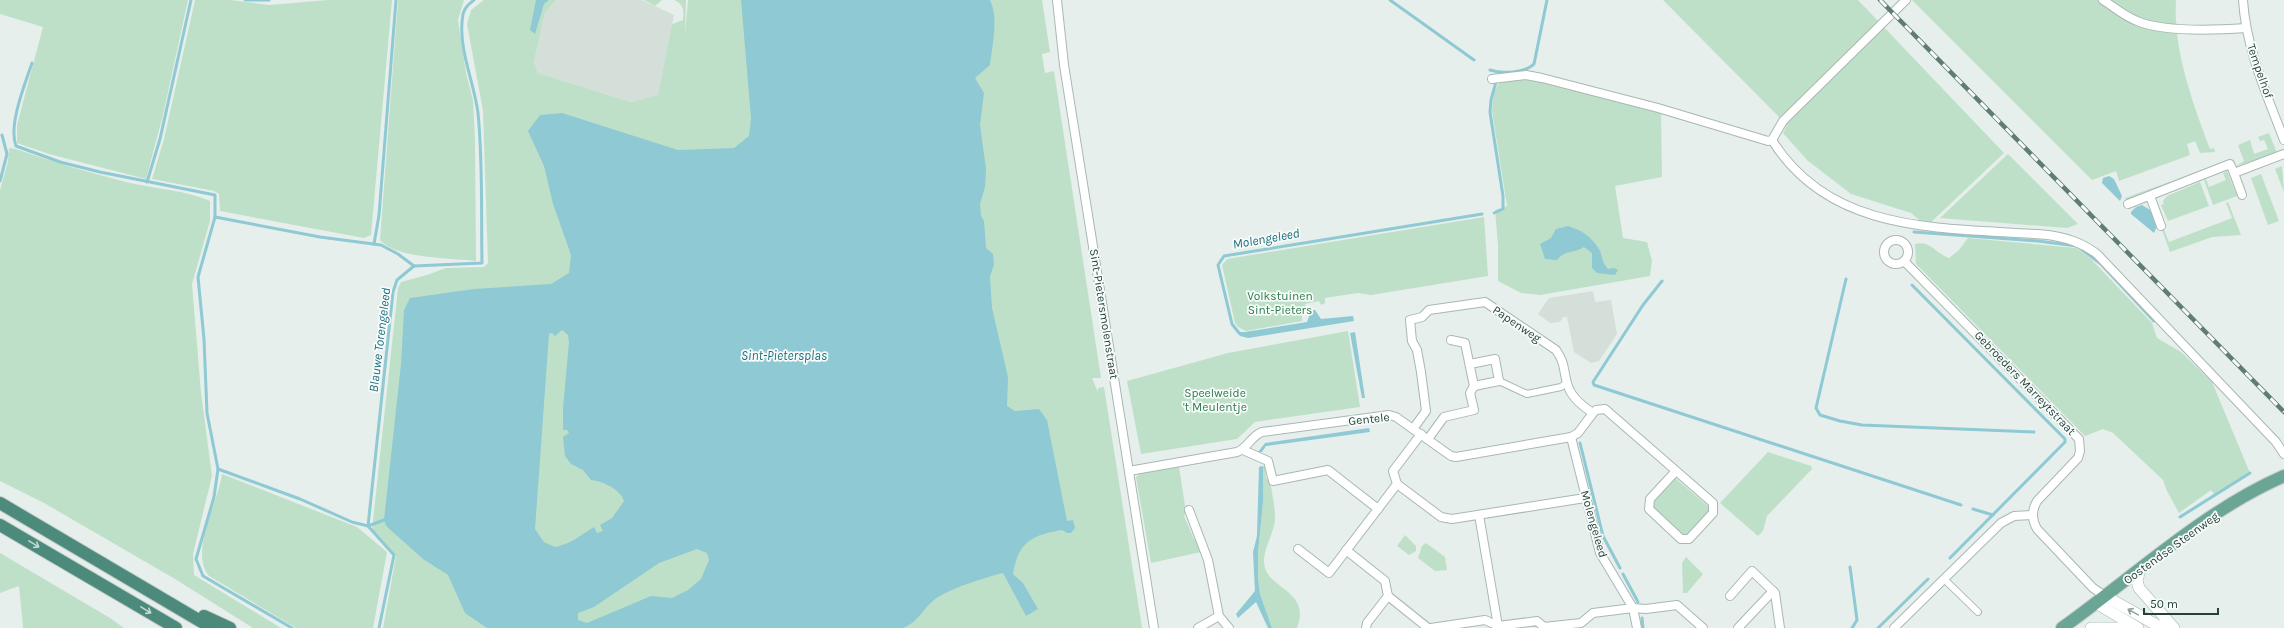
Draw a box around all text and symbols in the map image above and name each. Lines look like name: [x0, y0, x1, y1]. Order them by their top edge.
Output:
street label: Tempelhof: [2244, 42, 2276, 101]
water label: Molengeleed: [1232, 225, 1301, 252]
street label: Sint-Pietersmolenstraat: [1087, 248, 1121, 381]
water label: Blauwe Torengeleed: [366, 287, 393, 393]
park label: Volkstuinen Sint-Pieters: [1247, 289, 1313, 317]
street label: Papenweg: [1490, 303, 1544, 345]
street label: Gebroeders Marreytstraat: [1972, 328, 2079, 438]
water label: Sint-Pietersplas: [741, 348, 827, 363]
park label: Speelweide 't Meulentje: [1183, 386, 1247, 414]
street label: Gentele: [1348, 410, 1390, 428]
street label: Molengeleed: [1578, 489, 1610, 559]
street label: Oostendse Steenweg: [2121, 509, 2221, 587]
one-way arrow: [28, 540, 40, 548]
scale bar: [2144, 590, 2218, 616]
text: 50 m: [2150, 597, 2178, 611]
one-way arrow: [140, 607, 152, 615]
one-way arrow: [2127, 608, 2139, 615]

